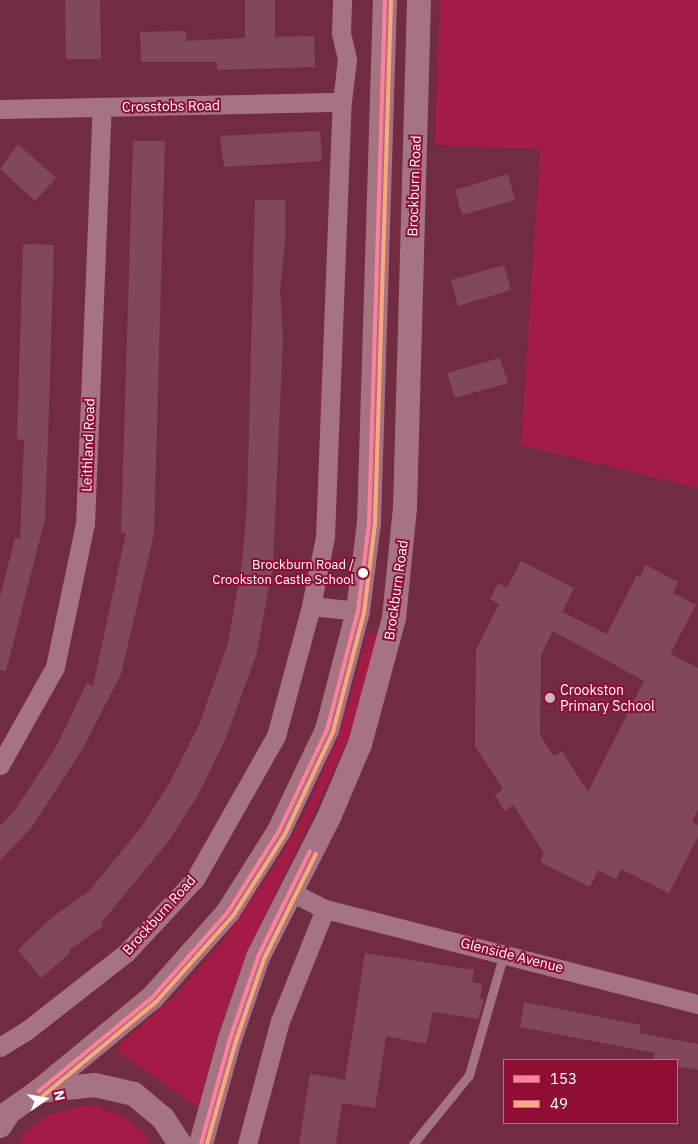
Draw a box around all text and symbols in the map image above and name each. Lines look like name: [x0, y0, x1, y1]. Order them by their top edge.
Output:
street label: Crosstobs Road: [122, 97, 220, 115]
street label: Brockburn Road: [404, 135, 424, 237]
street label: Leithland Road: [78, 398, 98, 492]
street label: Brockburn Road: [381, 539, 411, 641]
place label: Brockburn Road / Crookston Castle School: [212, 558, 354, 589]
marker: Brockburn Road / Crookston Castle School: [358, 568, 368, 578]
place label: Crookston Primary School: [560, 682, 655, 714]
marker: Crookston Primary School: [544, 692, 556, 704]
street label: Brockburn Road: [119, 872, 199, 958]
street label: Glenside Avenue: [459, 934, 565, 976]
legend: [503, 1059, 678, 1124]
text: 153: [550, 1069, 577, 1088]
north arrow: [20, 1074, 70, 1124]
text: N: [50, 1089, 70, 1103]
text: 49: [550, 1094, 568, 1113]

